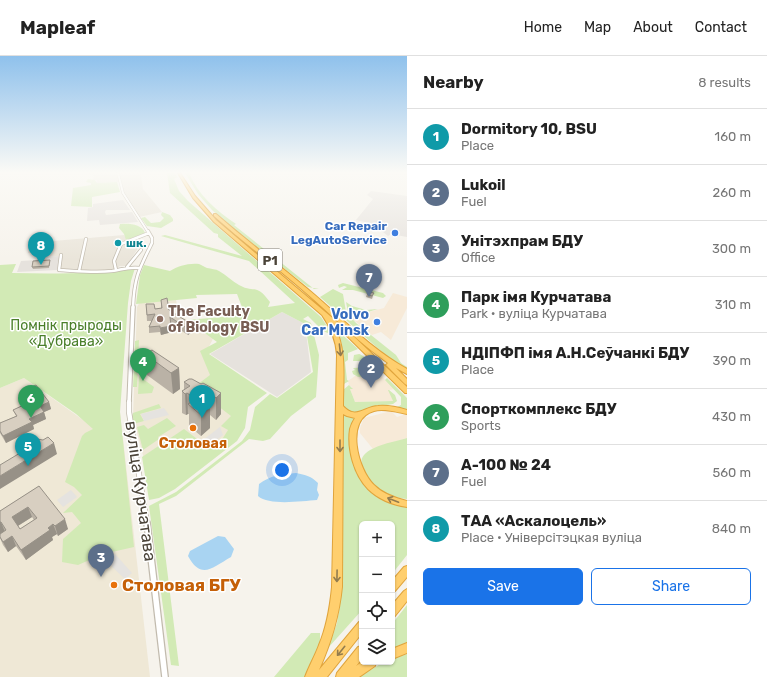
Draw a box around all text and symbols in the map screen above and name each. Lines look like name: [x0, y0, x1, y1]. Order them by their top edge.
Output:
text: Mapleaf: [20, 16, 95, 39]
text: Home: [524, 19, 562, 36]
text: Map: [584, 19, 611, 36]
text: About: [633, 19, 673, 36]
text: Contact: [695, 19, 747, 36]
text: Nearby: [423, 72, 484, 92]
text: 8 results: [698, 75, 751, 90]
text: Dormitory 10, BSU: [461, 120, 597, 138]
text: 1: [433, 129, 439, 144]
text: 160 m: [715, 129, 751, 144]
text: Place: [461, 138, 494, 153]
text: Lukoil: [461, 176, 506, 194]
text: 2: [432, 185, 440, 200]
text: 260 m: [713, 185, 751, 200]
text: Fuel: [461, 194, 487, 209]
place label: Car Repair LegAutoService: [291, 219, 388, 247]
marker: Car Repair LegAutoService: [390, 228, 400, 238]
pin: 8: [28, 232, 54, 265]
text: Унітэхпрам БДУ: [461, 232, 583, 250]
place label: шк.: [126, 236, 147, 250]
marker: шк.: [113, 238, 123, 248]
text: 3: [432, 241, 440, 256]
text: 300 m: [712, 241, 751, 256]
road number: Р1: [258, 249, 282, 271]
text: Office: [461, 250, 495, 265]
pin: 7: [356, 264, 382, 297]
text: Парк імя Курчатава: [461, 288, 611, 306]
text: 4: [432, 297, 440, 312]
text: 310 m: [715, 297, 751, 312]
place label: The Faculty of Biology BSU: [168, 303, 270, 336]
place label: Volvo Car Minsk: [301, 306, 370, 339]
text: Park · вуліца Курчатава: [461, 306, 607, 321]
marker: The Faculty of Biology BSU: [155, 314, 165, 324]
park label: Помнік прыроды «Дубрава»: [10, 317, 122, 350]
marker: Volvo Car Minsk: [372, 317, 382, 327]
one-way arrow: [336, 343, 344, 356]
text: НДІПФП імя А.Н.Сеўчанкі БДУ: [461, 344, 689, 362]
pin: 4: [130, 348, 156, 381]
text: 5: [432, 353, 440, 368]
text: 390 m: [712, 353, 751, 368]
pin: 2: [358, 355, 384, 388]
text: Place: [461, 362, 494, 377]
pin: 6: [18, 385, 44, 418]
pin: 1: [189, 385, 215, 418]
text: Спорткомплекс БДУ: [461, 400, 616, 418]
text: 6: [432, 409, 440, 424]
text: 430 m: [712, 409, 751, 424]
text: Sports: [461, 418, 501, 433]
street label: вуліца Курчатава: [121, 420, 161, 562]
marker: Столовая: [188, 423, 198, 433]
pin: 5: [15, 433, 41, 466]
place label: Столовая: [159, 435, 227, 452]
one-way arrow: [336, 439, 344, 452]
text: А-100 № 24: [461, 456, 551, 474]
your location: [272, 460, 292, 480]
text: 7: [432, 465, 440, 480]
text: 560 m: [712, 465, 751, 480]
text: Fuel: [461, 474, 487, 489]
one-way arrow: [388, 496, 400, 504]
text: ТАА «Аскалоцель»: [461, 512, 606, 530]
map controls: [359, 521, 395, 665]
button: +: [359, 521, 395, 557]
text: 8: [432, 521, 440, 536]
text: 840 m: [712, 521, 751, 536]
text: Place · Універсітэцкая вуліца: [461, 530, 642, 545]
pin: 3: [88, 544, 114, 577]
button: −: [359, 557, 395, 593]
button: Save: [423, 568, 583, 605]
button: Share: [591, 568, 751, 605]
one-way arrow: [334, 569, 341, 582]
place label: Столовая БГУ: [122, 575, 241, 595]
marker: Столовая БГУ: [109, 580, 119, 590]
button: locate: [359, 593, 395, 629]
button: layers: [359, 629, 395, 665]
one-way arrow: [337, 646, 345, 657]

